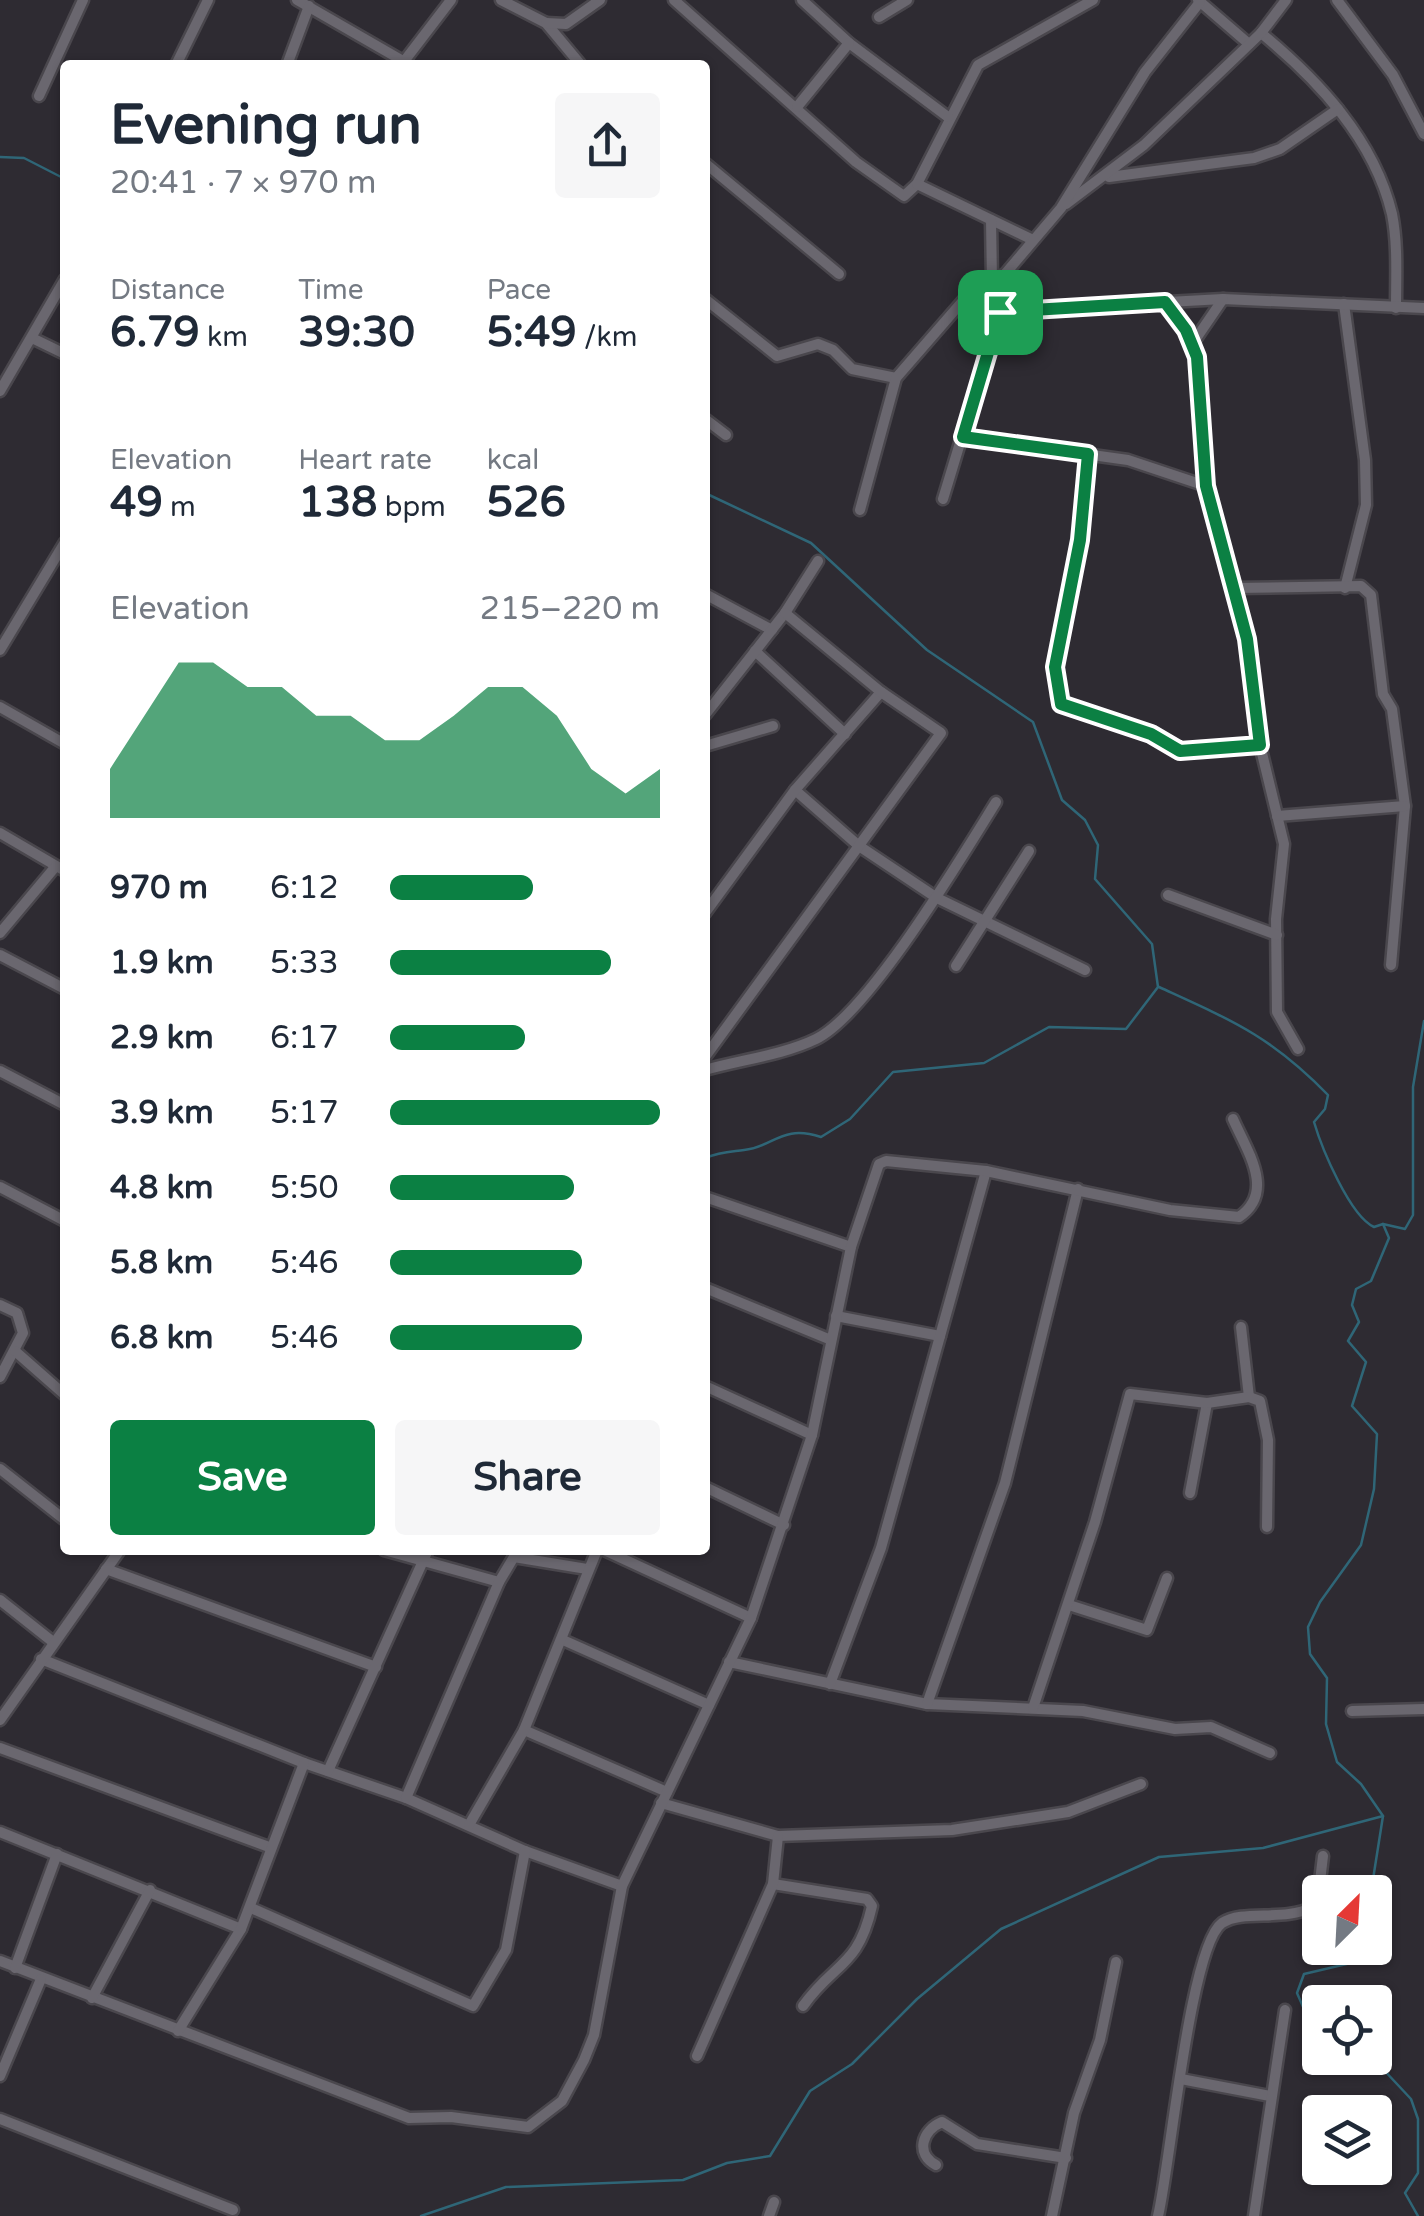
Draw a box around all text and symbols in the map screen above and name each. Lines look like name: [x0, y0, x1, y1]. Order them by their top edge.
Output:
text: Evening run: [110, 93, 422, 159]
button: share: [555, 93, 660, 198]
text: 20:41 · 7 × 970 m: [110, 164, 376, 202]
pin: [958, 270, 1043, 355]
text: Distance: [110, 273, 225, 307]
text: Time: [298, 273, 364, 307]
text: Pace: [487, 273, 551, 307]
icon: arrive: [973, 285, 1028, 340]
text: 6.79: [110, 307, 200, 358]
text: 39:30: [298, 307, 415, 358]
text: 5:49: [487, 307, 577, 358]
text: km: [200, 320, 248, 354]
text: /km: [577, 320, 637, 354]
text: Elevation: [110, 443, 232, 477]
text: Heart rate: [298, 443, 432, 477]
text: kcal: [487, 443, 539, 477]
text: 49: [110, 477, 163, 528]
text: 138: [298, 477, 377, 528]
text: 526: [487, 477, 566, 528]
text: m: [163, 490, 196, 524]
text: bpm: [377, 490, 446, 524]
text: Elevation: [110, 590, 250, 628]
text: 215–220 m: [480, 590, 660, 628]
text: 970 m: [110, 869, 208, 907]
text: 6:12: [270, 869, 339, 907]
text: 1.9 km: [110, 944, 214, 982]
text: 5:33: [270, 944, 339, 982]
text: 2.9 km: [110, 1019, 214, 1057]
text: 6:17: [270, 1019, 339, 1057]
text: 3.9 km: [110, 1094, 214, 1132]
text: 5:17: [270, 1094, 339, 1132]
text: 4.8 km: [110, 1169, 214, 1207]
text: 5:50: [270, 1169, 339, 1207]
text: 5.8 km: [110, 1244, 213, 1282]
text: 5:46: [270, 1244, 339, 1282]
text: 6.8 km: [110, 1319, 214, 1357]
text: 5:46: [270, 1319, 339, 1357]
button: Save: [110, 1420, 375, 1535]
button: Share: [395, 1420, 660, 1535]
north arrow: [1302, 1875, 1392, 1965]
map controls: [1302, 1875, 1392, 2185]
button: locate: [1302, 1985, 1392, 2075]
button: layers: [1302, 2095, 1392, 2185]

